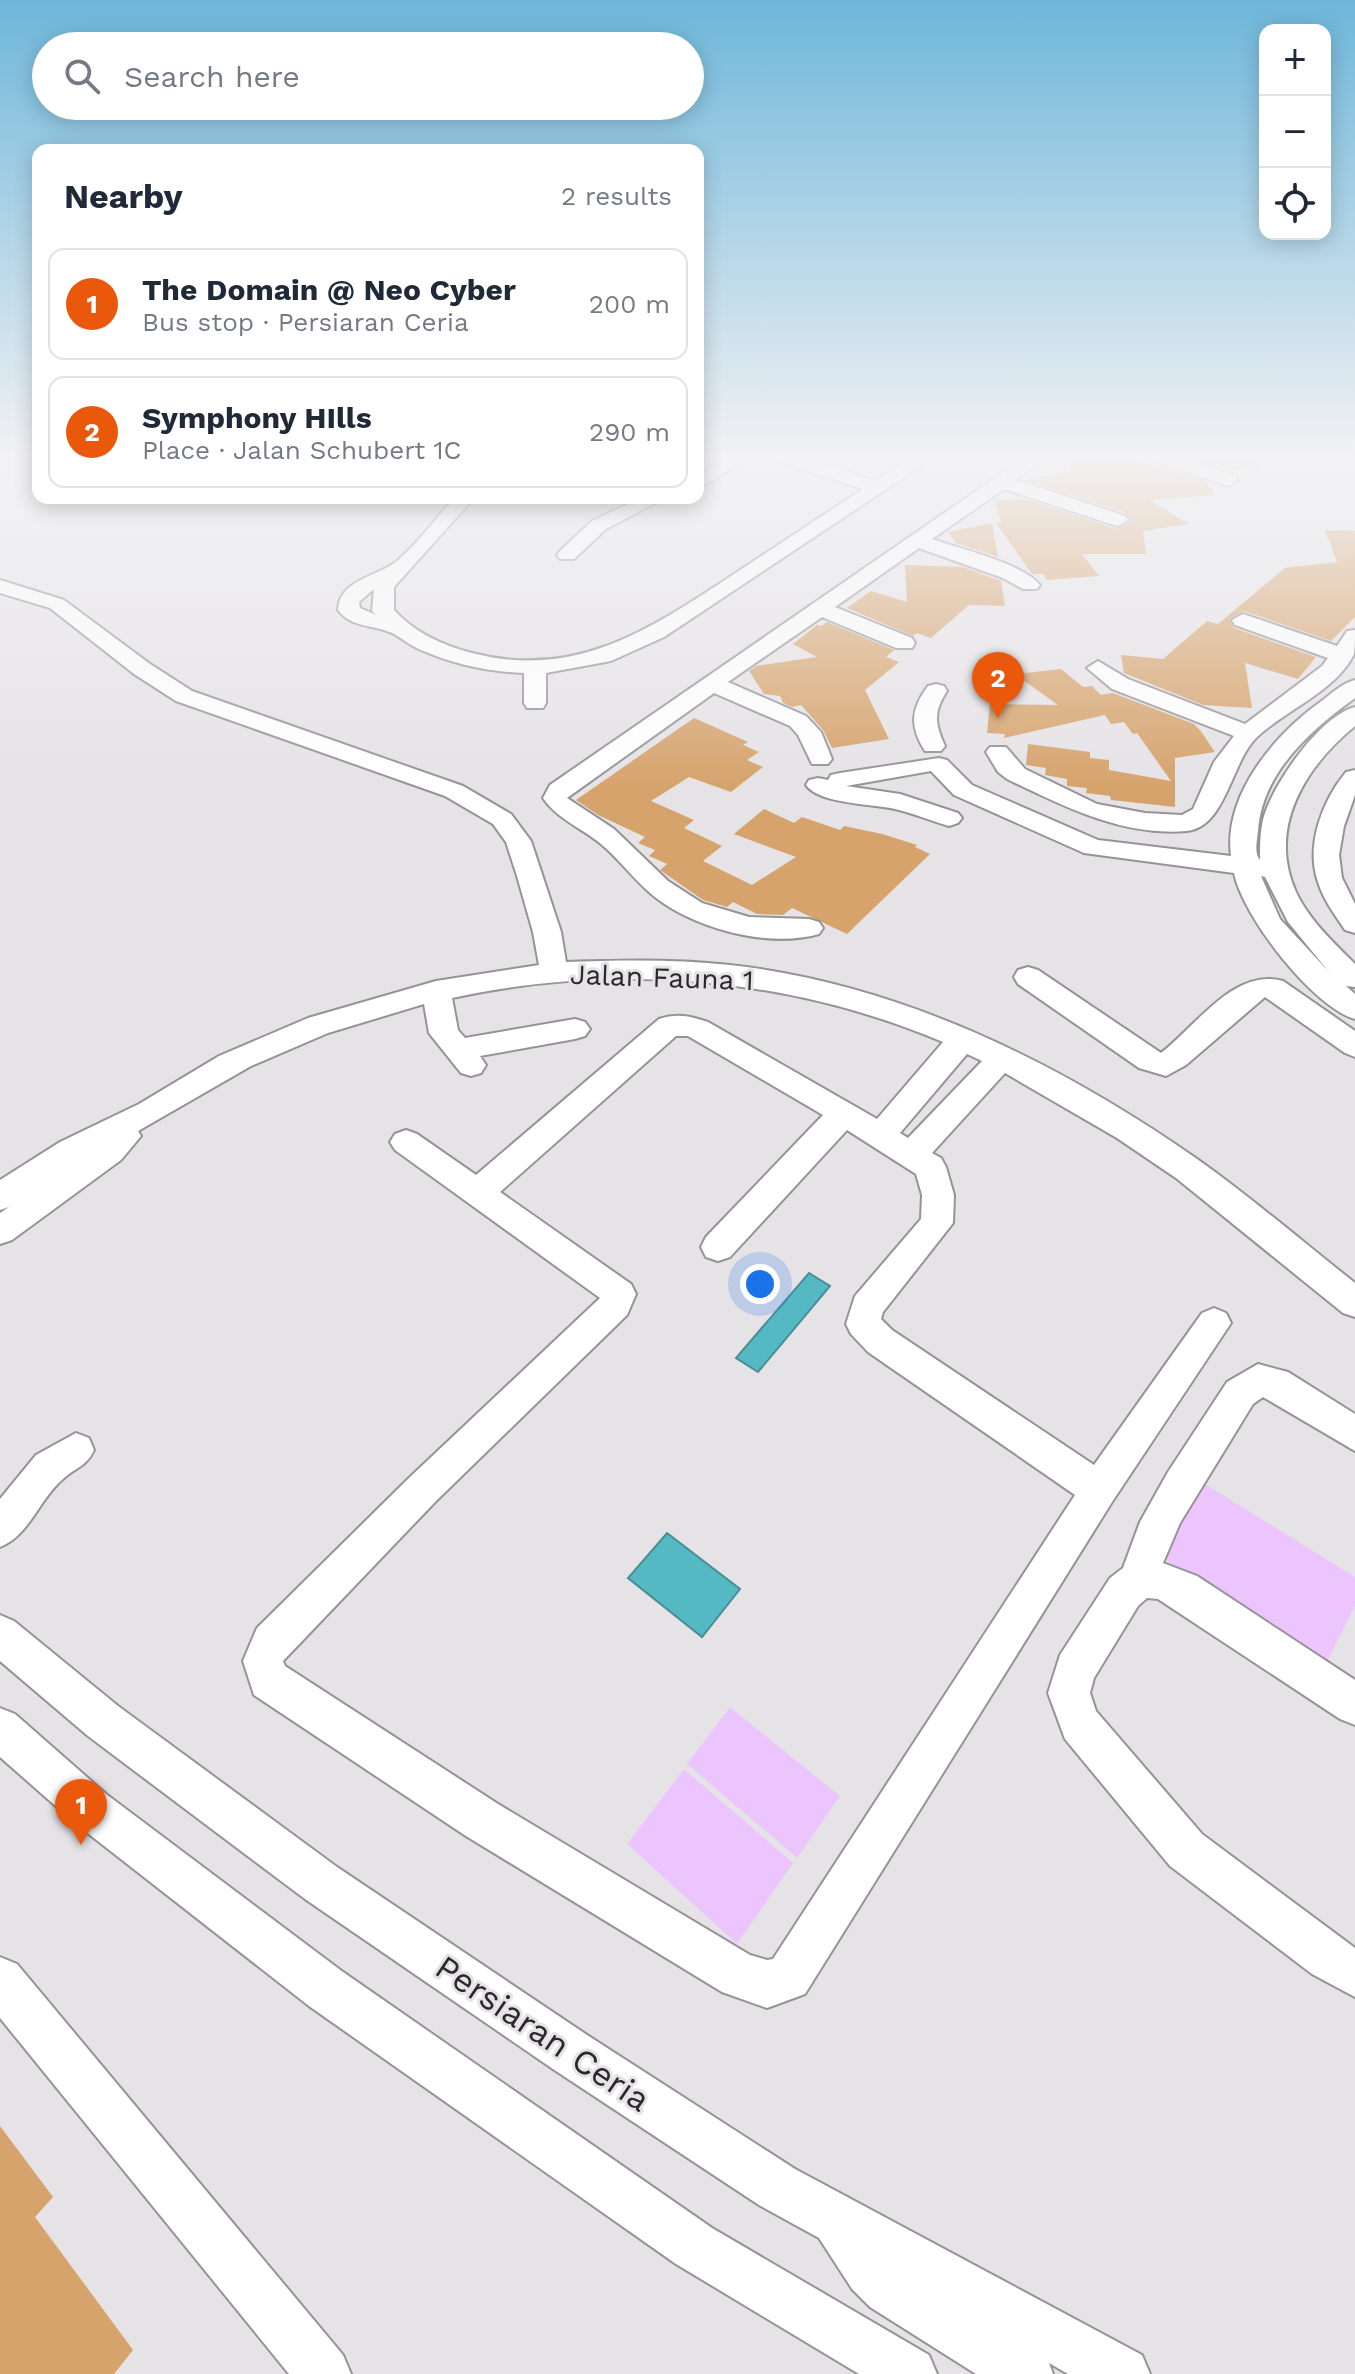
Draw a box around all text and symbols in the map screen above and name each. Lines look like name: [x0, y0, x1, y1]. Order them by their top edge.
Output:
map controls: [1259, 24, 1331, 240]
button: +: [1259, 24, 1331, 96]
search box: [32, 32, 704, 120]
icon: search: [60, 54, 104, 98]
text: Search here: [124, 59, 300, 94]
button: −: [1259, 96, 1331, 168]
button: locate: [1259, 168, 1331, 240]
text: Nearby: [64, 176, 183, 216]
text: 2 results: [561, 181, 672, 211]
text: The Domain @ Neo Cyber: [142, 272, 516, 307]
text: 1: [86, 289, 98, 319]
text: 200 m: [589, 289, 670, 319]
text: Bus stop · Persiaran Ceria: [142, 307, 469, 337]
text: Symphony HIlls: [142, 400, 372, 435]
text: 2: [84, 417, 100, 447]
text: 290 m: [589, 417, 670, 447]
text: Place · Jalan Schubert 1C: [142, 435, 461, 465]
pin: 2: [972, 652, 1024, 718]
street label: Jalan Fauna 1: [570, 958, 754, 997]
your location: [740, 1264, 780, 1304]
pin: 1: [55, 1779, 107, 1845]
street label: Persiaran Ceria: [428, 1947, 658, 2119]

